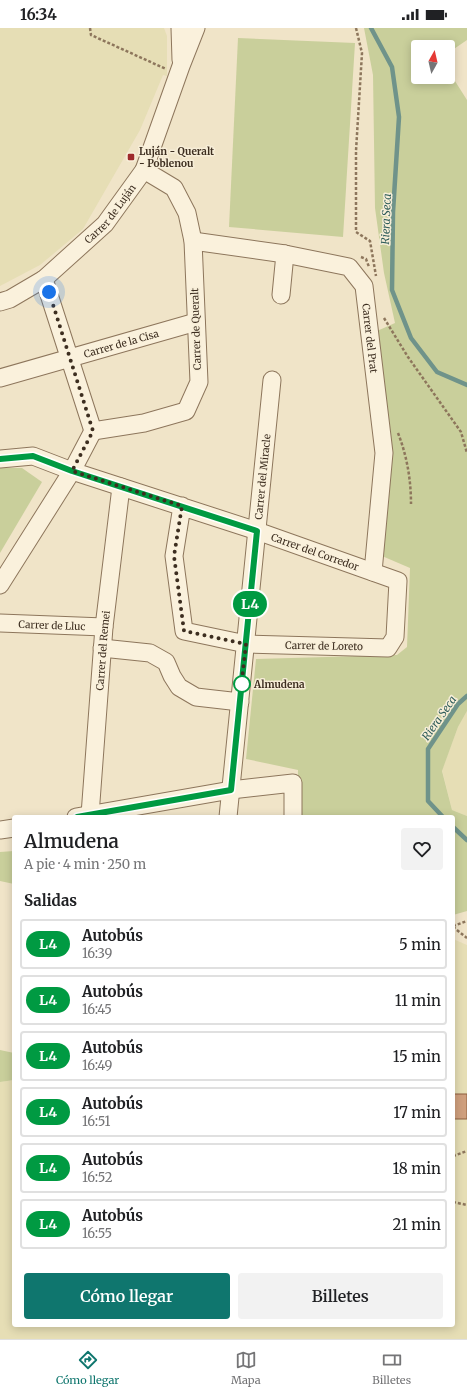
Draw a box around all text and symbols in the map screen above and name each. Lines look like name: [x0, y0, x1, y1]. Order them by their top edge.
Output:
text: 16:34: [20, 5, 57, 24]
north arrow: [411, 40, 455, 84]
map controls: [411, 40, 455, 84]
place label: Luján - Queralt - Poblenou: [139, 145, 214, 170]
marker: Luján - Queralt - Poblenou: [126, 152, 136, 162]
street label: Carrer de Luján: [81, 181, 139, 246]
water label: Riera Seca: [378, 193, 394, 245]
your location: [39, 282, 59, 302]
street label: Carrer de Queralt: [188, 288, 204, 370]
street label: Carrer del Prat: [360, 303, 381, 374]
street label: Carrer de la Cisa: [82, 326, 161, 360]
street label: Carrer del Miracle: [251, 433, 273, 520]
street label: Carrer del Corredor: [269, 530, 361, 573]
line badge: L4: [232, 591, 268, 617]
text: L4: [241, 595, 259, 613]
street label: Carrer del Remei: [93, 610, 112, 691]
street label: Carrer de Lluc: [18, 617, 86, 633]
street label: Carrer de Loreto: [285, 639, 363, 653]
marker: Almudena: [233, 675, 251, 693]
place label: Almudena: [253, 678, 305, 691]
water label: Riera Seca: [419, 693, 459, 743]
button: heart: [401, 828, 443, 870]
text: Almudena: [24, 829, 119, 853]
text: A pie · 4 min · 250 m: [24, 856, 146, 873]
text: Salidas: [24, 891, 77, 910]
text: Autobús: [82, 926, 143, 945]
text: L4: [39, 935, 57, 953]
text: 5 min: [399, 935, 441, 954]
text: 16:39: [82, 945, 112, 962]
text: Autobús: [82, 982, 143, 1001]
text: L4: [39, 991, 57, 1009]
text: 11 min: [395, 991, 441, 1010]
text: 16:45: [82, 1001, 112, 1018]
text: Autobús: [82, 1038, 143, 1057]
text: L4: [39, 1047, 57, 1065]
text: 15 min: [393, 1047, 441, 1066]
text: 16:49: [82, 1057, 112, 1074]
text: Autobús: [82, 1094, 143, 1113]
text: L4: [39, 1103, 57, 1121]
text: 17 min: [393, 1103, 441, 1122]
text: 16:51: [82, 1113, 111, 1130]
text: Autobús: [82, 1150, 143, 1169]
text: L4: [39, 1159, 57, 1177]
text: 18 min: [393, 1159, 441, 1178]
text: 16:52: [82, 1169, 112, 1186]
text: Autobús: [82, 1206, 143, 1225]
text: L4: [39, 1215, 57, 1233]
text: 21 min: [393, 1215, 441, 1234]
text: 16:55: [82, 1225, 112, 1242]
button: Cómo llegar: [24, 1273, 230, 1319]
button: Billetes: [238, 1273, 443, 1319]
tab: Cómo llegar: [56, 1349, 119, 1387]
tab: Mapa: [231, 1349, 261, 1387]
tab: Billetes: [372, 1349, 411, 1387]

